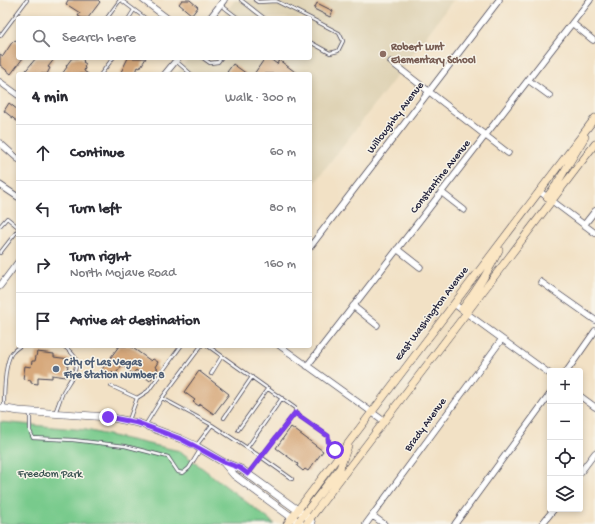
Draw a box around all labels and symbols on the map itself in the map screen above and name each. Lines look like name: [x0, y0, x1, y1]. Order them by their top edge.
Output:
place label: Robert Lunt Elementary School: [390, 41, 476, 67]
marker: Robert Lunt Elementary School: [378, 49, 388, 59]
street label: Willoughby Avenue: [365, 80, 427, 156]
street label: Constantine Avenue: [408, 137, 474, 216]
street label: East Washington Avenue: [393, 264, 471, 363]
place label: City of Las Vegas Fire Station Number 8: [63, 356, 164, 382]
marker: City of Las Vegas Fire Station Number 8: [51, 364, 61, 374]
street label: Brady Avenue: [402, 396, 450, 455]
route end: [99, 408, 117, 426]
route start: [326, 441, 344, 459]
park label: Freedom Park: [17, 469, 83, 481]

